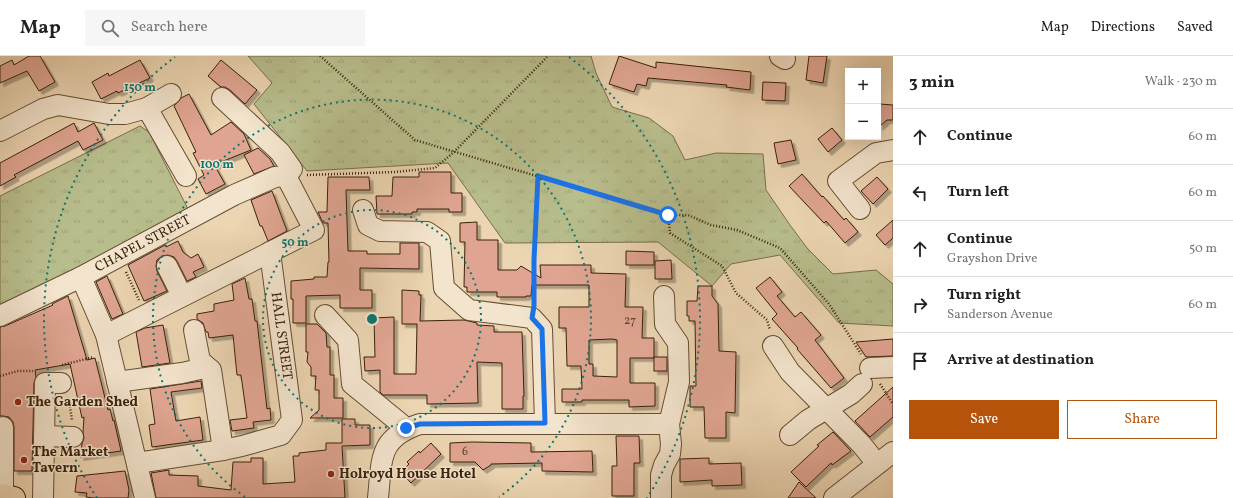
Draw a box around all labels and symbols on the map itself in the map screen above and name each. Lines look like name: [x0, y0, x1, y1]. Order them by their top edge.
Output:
text: 150 m: [124, 80, 156, 96]
text: 100 m: [200, 157, 234, 173]
route start: [659, 206, 677, 224]
street label: CHAPEL STREET: [92, 211, 194, 277]
text: 50 m: [281, 235, 309, 251]
street label: HALL STREET: [265, 291, 297, 381]
centre of rings: [365, 312, 379, 326]
house number: 27: [624, 313, 636, 329]
place label: The Garden Shed: [26, 393, 139, 412]
marker: The Garden Shed: [13, 397, 23, 407]
route end: [397, 419, 415, 437]
place label: The Market Tavern: [32, 443, 108, 478]
house number: 6: [462, 444, 468, 460]
marker: The Market Tavern: [19, 455, 29, 465]
place label: Holroyd House Hotel: [339, 465, 476, 484]
marker: Holroyd House Hotel: [326, 469, 336, 479]

